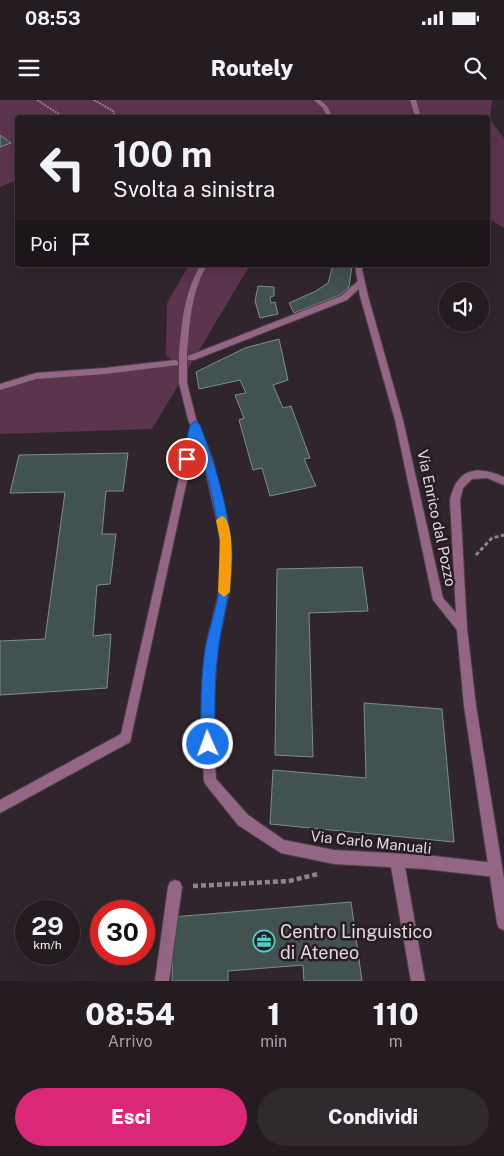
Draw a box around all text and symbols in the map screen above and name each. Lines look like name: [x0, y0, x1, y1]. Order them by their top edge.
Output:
text: 08:53: [25, 7, 81, 29]
icon: menu: [15, 54, 43, 82]
icon: search: [461, 54, 489, 82]
text: Routely: [211, 55, 293, 81]
text: 100 m: [113, 134, 212, 175]
icon: left: [30, 135, 95, 200]
text: Svolta a sinistra: [113, 176, 275, 202]
icon: arrive: [67, 230, 95, 258]
text: Poi: [30, 233, 57, 255]
map controls: [439, 282, 489, 332]
button: sound: [439, 282, 489, 332]
pin: [166, 438, 208, 480]
icon: arrive: [173, 445, 201, 473]
street label: Via Enrico dal Pozzo: [414, 448, 460, 588]
position arrow: [181, 717, 233, 769]
street label: Via Carlo Manuali: [310, 827, 432, 857]
speed limit sign: 30: [90, 900, 155, 965]
text: 29: [31, 911, 64, 941]
place label: Centro Linguistico di Ateneo: [280, 921, 432, 963]
office icon: Centro Linguistico di Ateneo: [252, 929, 276, 953]
text: km/h: [33, 938, 62, 952]
text: 08:54: [85, 996, 175, 1032]
text: 1: [267, 996, 280, 1032]
text: 110: [373, 996, 419, 1032]
text: Arrivo: [108, 1032, 153, 1051]
text: min: [260, 1032, 287, 1051]
text: m: [389, 1032, 403, 1051]
button: Esci: [15, 1088, 247, 1146]
button: Condividi: [257, 1088, 489, 1146]

